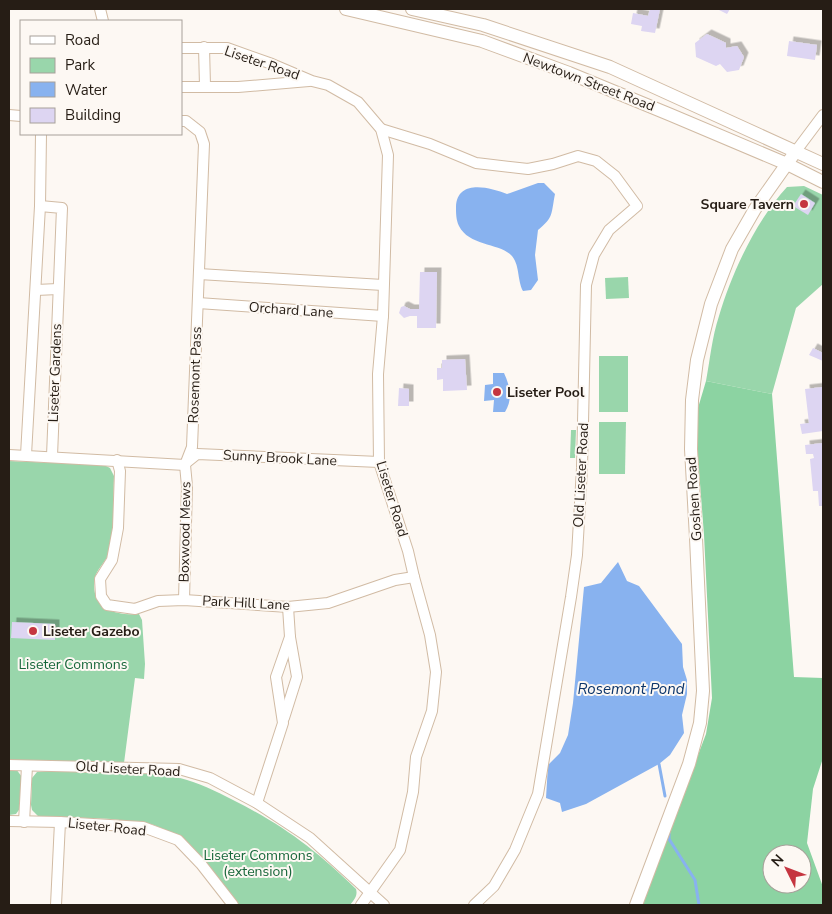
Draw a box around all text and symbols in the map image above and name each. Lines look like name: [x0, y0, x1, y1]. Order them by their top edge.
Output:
legend: [20, 20, 182, 135]
text: Road: [65, 30, 100, 50]
street label: Liseter Road: [222, 41, 302, 85]
street label: Newtown Street Road: [520, 48, 658, 116]
text: Park: [65, 55, 95, 75]
text: Water: [65, 80, 108, 100]
text: Building: [65, 105, 121, 125]
place label: Square Tavern: [701, 195, 794, 214]
marker: Square Tavern: [798, 198, 810, 210]
street label: Orchard Lane: [248, 298, 334, 322]
street label: Liseter Gardens: [44, 323, 66, 423]
street label: Rosemont Pass: [184, 326, 206, 424]
place label: Liseter Pool: [507, 383, 585, 402]
marker: Liseter Pool: [491, 386, 503, 398]
street label: Old Liseter Road: [569, 422, 593, 528]
street label: Sunny Brook Lane: [223, 446, 337, 470]
street label: Goshen Road: [682, 456, 706, 542]
street label: Liseter Road: [371, 459, 413, 539]
street label: Boxwood Mews: [175, 481, 195, 583]
street label: Park Hill Lane: [202, 591, 290, 615]
place label: Liseter Gazebo: [43, 622, 140, 641]
marker: Liseter Gazebo: [27, 625, 39, 637]
park label: Liseter Commons: [18, 655, 128, 674]
water label: Rosemont Pond: [578, 679, 685, 699]
street label: Old Liseter Road: [75, 757, 181, 781]
street label: Liseter Road: [67, 813, 147, 841]
north arrow: [762, 844, 812, 894]
park label: Liseter Commons (extension): [203, 846, 313, 881]
text: N: [767, 850, 788, 871]

